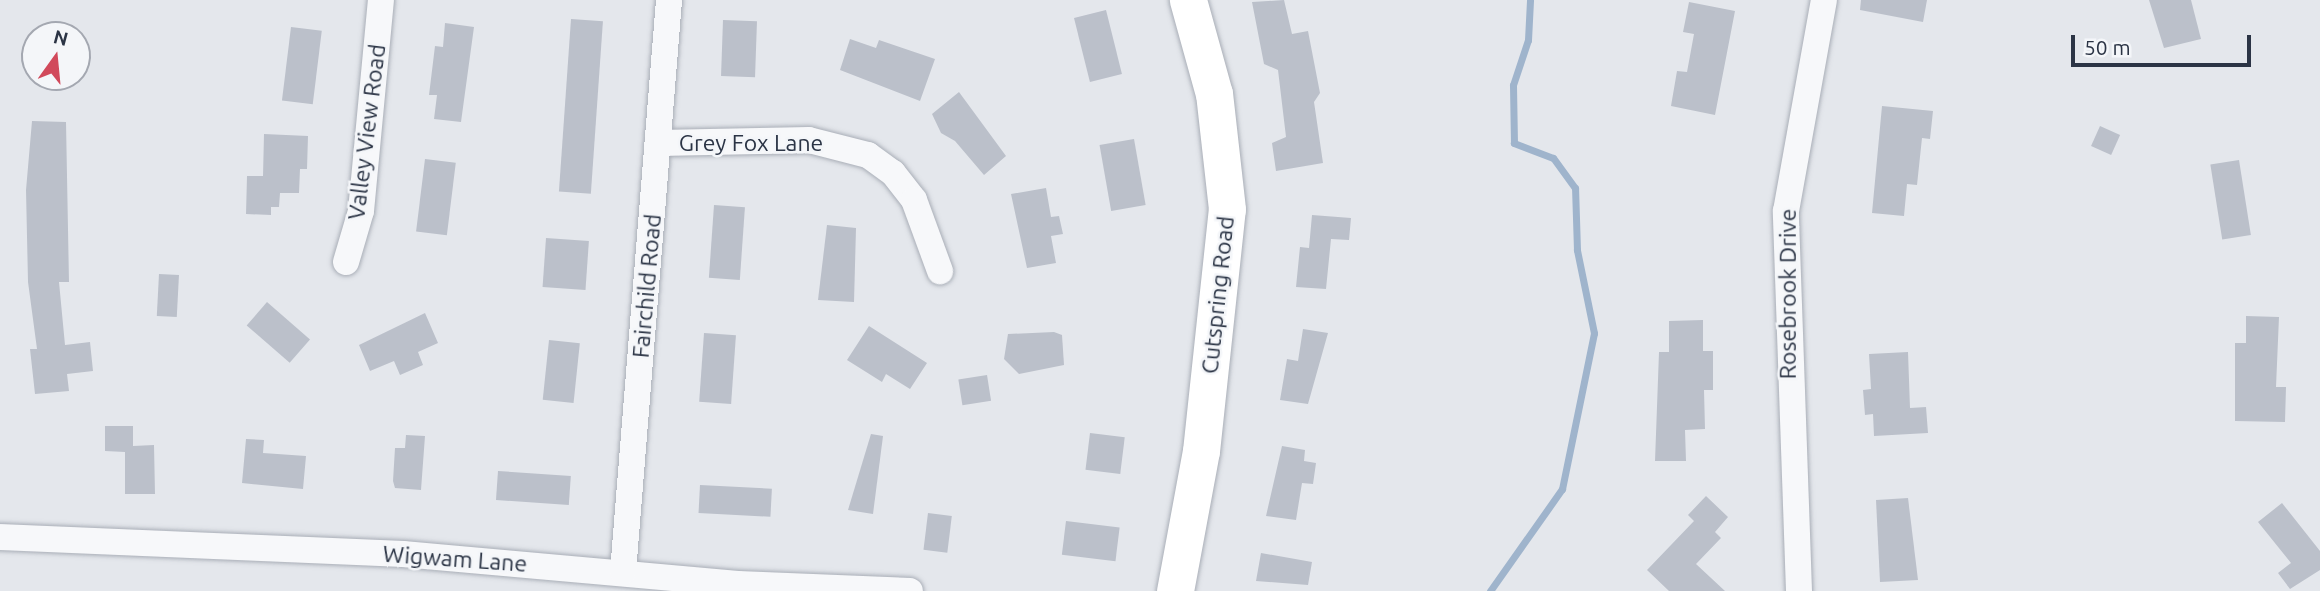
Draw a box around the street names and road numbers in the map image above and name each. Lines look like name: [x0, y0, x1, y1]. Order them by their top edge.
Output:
street label: Valley View Road: [343, 43, 391, 221]
street label: Grey Fox Lane: [679, 129, 823, 157]
street label: Rosebrook Drive: [1774, 209, 1802, 379]
street label: Fairchild Road: [627, 213, 667, 359]
street label: Cutspring Road: [1196, 215, 1240, 375]
street label: Wigwam Lane: [382, 540, 528, 578]

